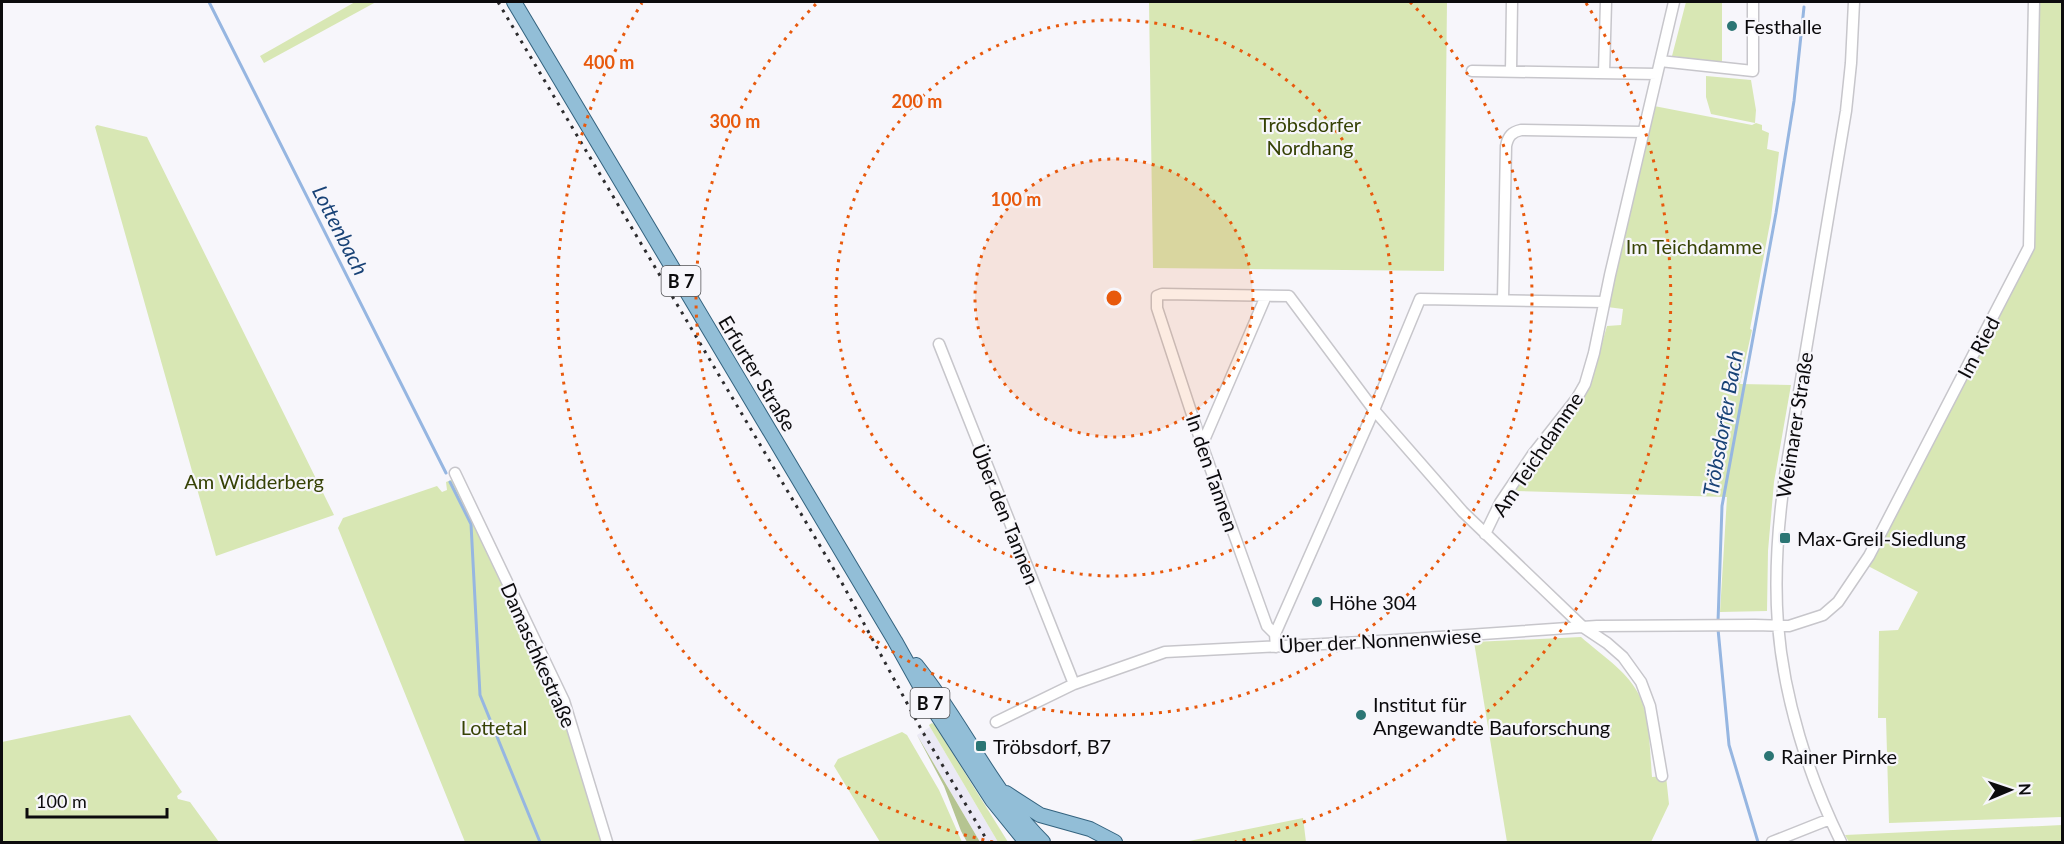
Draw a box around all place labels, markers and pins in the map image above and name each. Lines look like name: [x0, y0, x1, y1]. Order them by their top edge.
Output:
place label: Festhalle: [1744, 14, 1822, 38]
marker: Festhalle: [1725, 19, 1739, 33]
centre of rings: [1104, 288, 1124, 308]
place label: Max-Greil-Siedlung: [1797, 526, 1966, 550]
marker: Max-Greil-Siedlung: [1778, 531, 1792, 545]
place label: Höhe 304: [1329, 590, 1417, 614]
marker: Höhe 304: [1310, 595, 1324, 609]
place label: Institut für Angewandte Bauforschung: [1373, 692, 1610, 739]
marker: Institut für Angewandte Bauforschung: [1354, 708, 1368, 722]
place label: Tröbsdorf, B7: [993, 734, 1111, 758]
marker: Tröbsdorf, B7: [974, 739, 988, 753]
place label: Rainer Pirnke: [1781, 744, 1897, 768]
marker: Rainer Pirnke: [1762, 749, 1776, 763]

